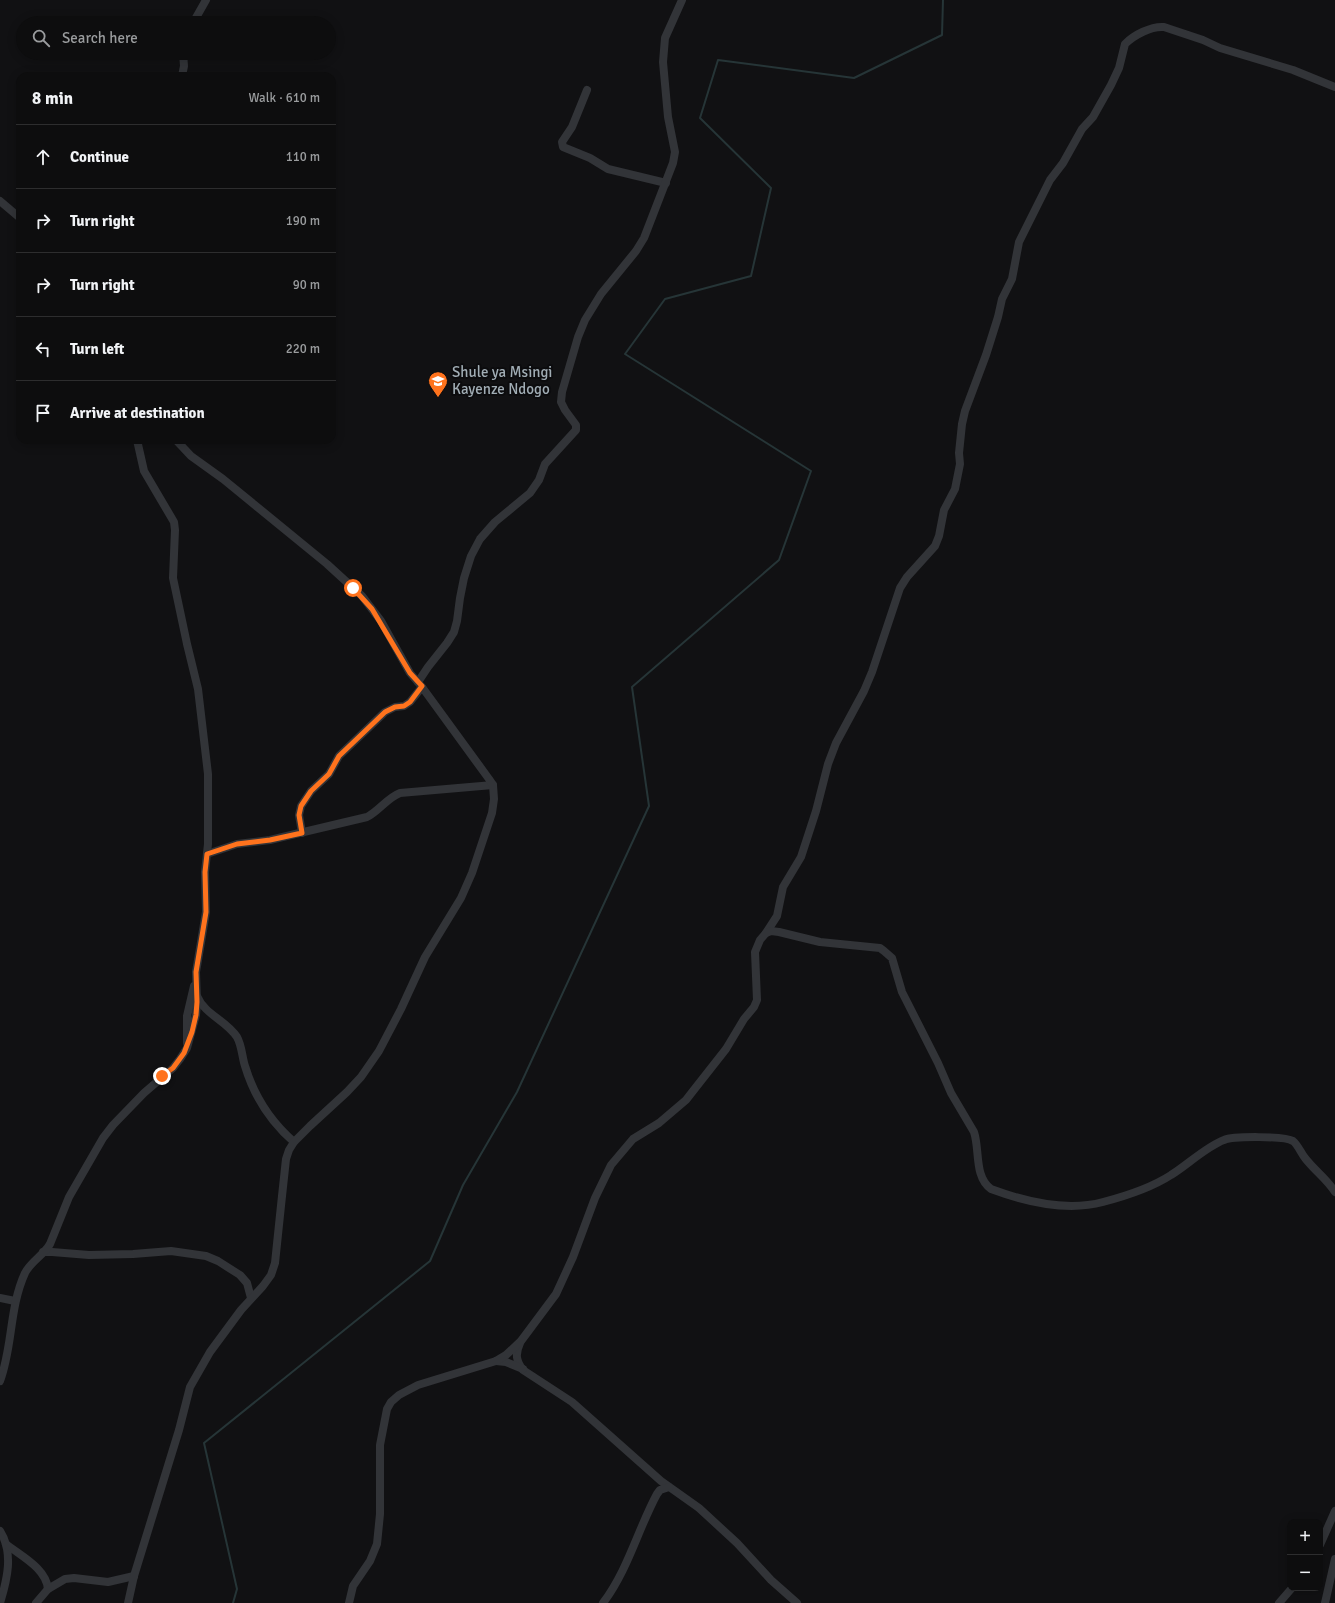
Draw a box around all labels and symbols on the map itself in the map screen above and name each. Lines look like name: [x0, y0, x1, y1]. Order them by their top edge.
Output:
place label: Shule ya Msingi Kayenze Ndogo: [452, 363, 552, 398]
school or university icon: Shule ya Msingi Kayenze Ndogo: [427, 370, 449, 398]
route start: [344, 579, 362, 597]
route end: [153, 1067, 171, 1085]

